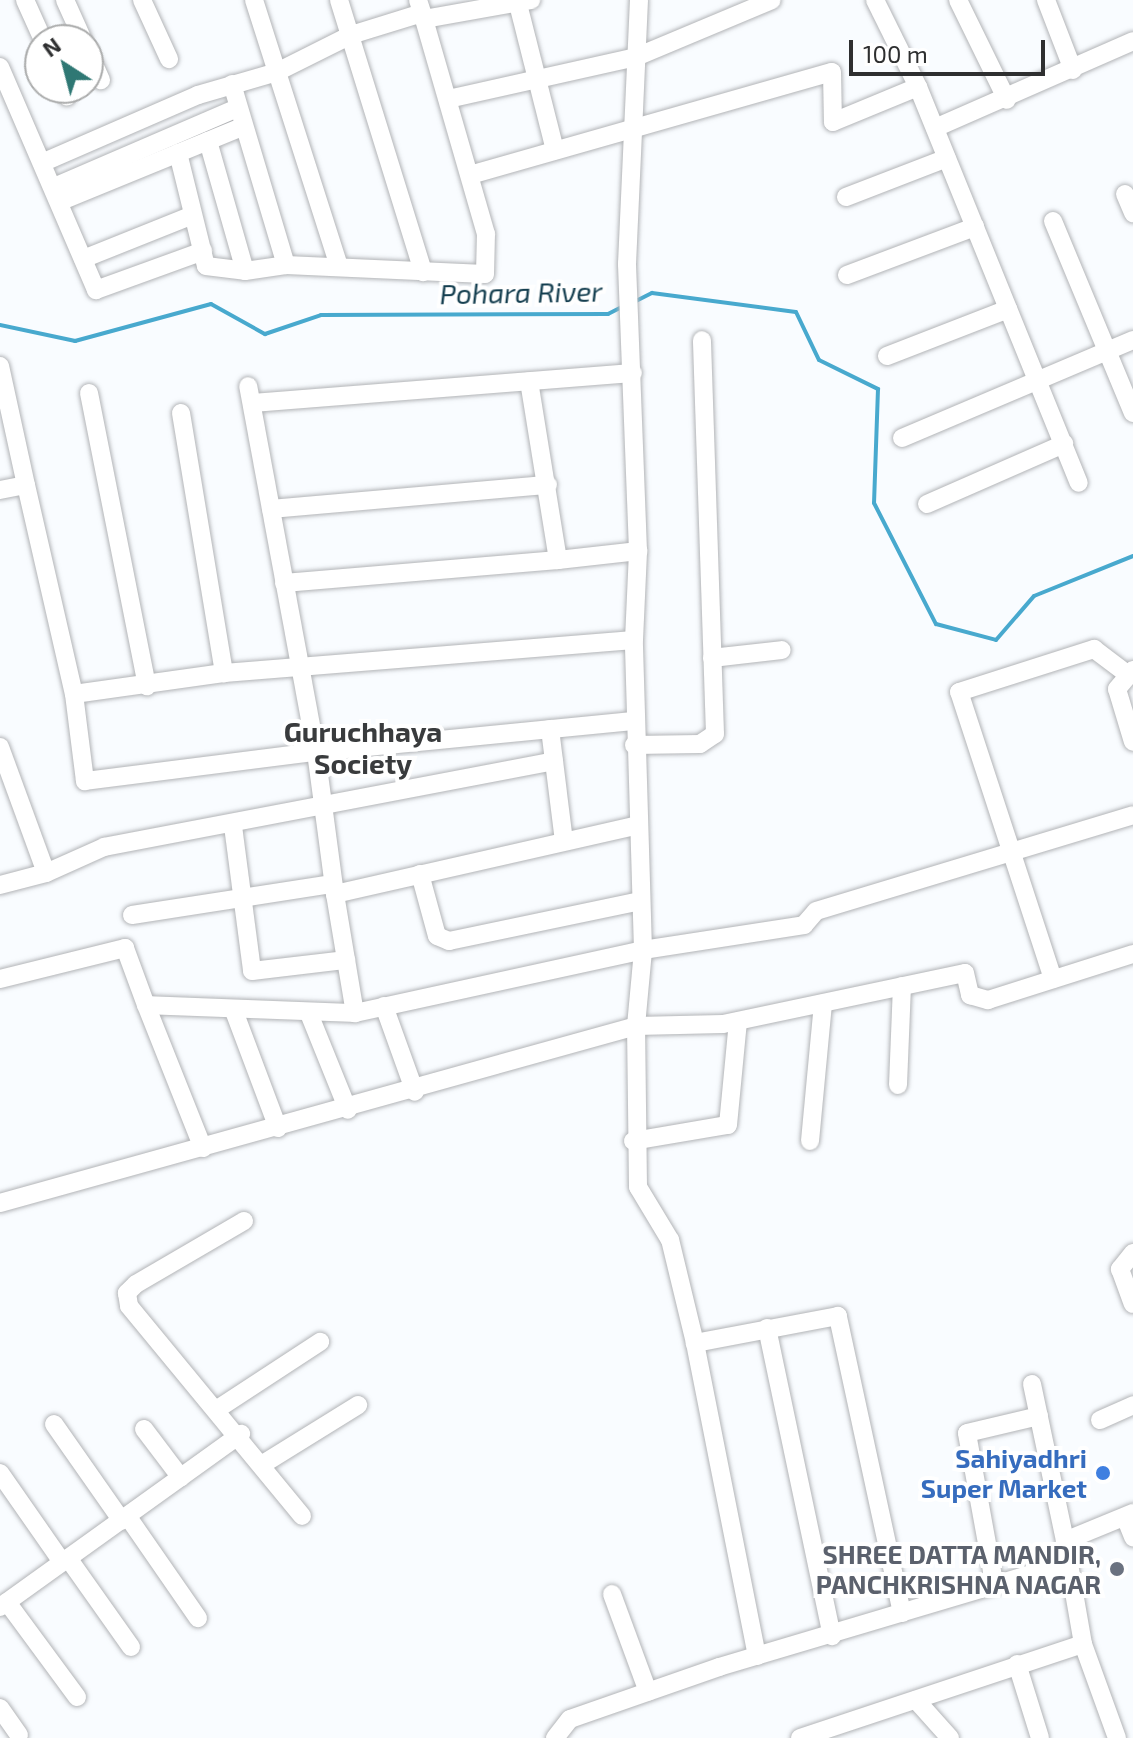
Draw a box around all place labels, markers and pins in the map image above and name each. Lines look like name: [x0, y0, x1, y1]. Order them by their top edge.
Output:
place label: Sahiyadhri Super Market: [920, 1442, 1087, 1504]
marker: Sahiyadhri Super Market: [1094, 1464, 1112, 1482]
place label: SHREE DATTA MANDIR, PANCHKRISHNA NAGAR: [815, 1538, 1101, 1600]
marker: SHREE DATTA MANDIR, PANCHKRISHNA NAGAR: [1108, 1560, 1126, 1578]

